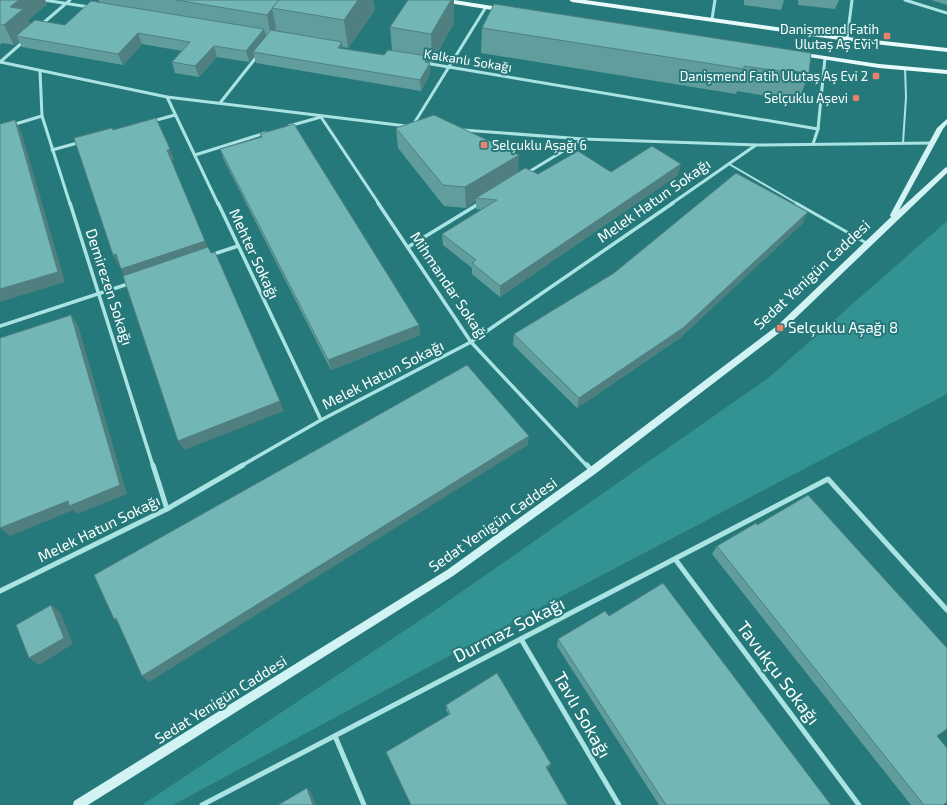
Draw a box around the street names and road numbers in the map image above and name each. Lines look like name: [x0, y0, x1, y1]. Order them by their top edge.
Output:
street label: Kalkanlı Sokağı: [423, 45, 513, 75]
street label: Melek Hatun Sokağı: [593, 154, 713, 246]
street label: Mehter Sokağı: [226, 206, 284, 302]
street label: Sedat Yenigün Caddesi: [749, 216, 873, 333]
street label: Demirezen Sokağı: [83, 226, 137, 347]
street label: Mihmandar Sokağı: [407, 228, 493, 343]
street label: Melek Hatun Sokağı: [319, 336, 446, 413]
street label: Sedat Yenigün Caddesi: [425, 473, 560, 575]
street label: Melek Hatun Sokağı: [34, 491, 163, 566]
street label: Durmaz Sokağı: [449, 592, 568, 667]
street label: Tavukçu Sokağı: [732, 616, 825, 729]
street label: Sedat Yenigün Caddesi: [151, 651, 290, 747]
street label: Tavlı Sokağı: [549, 667, 616, 762]

